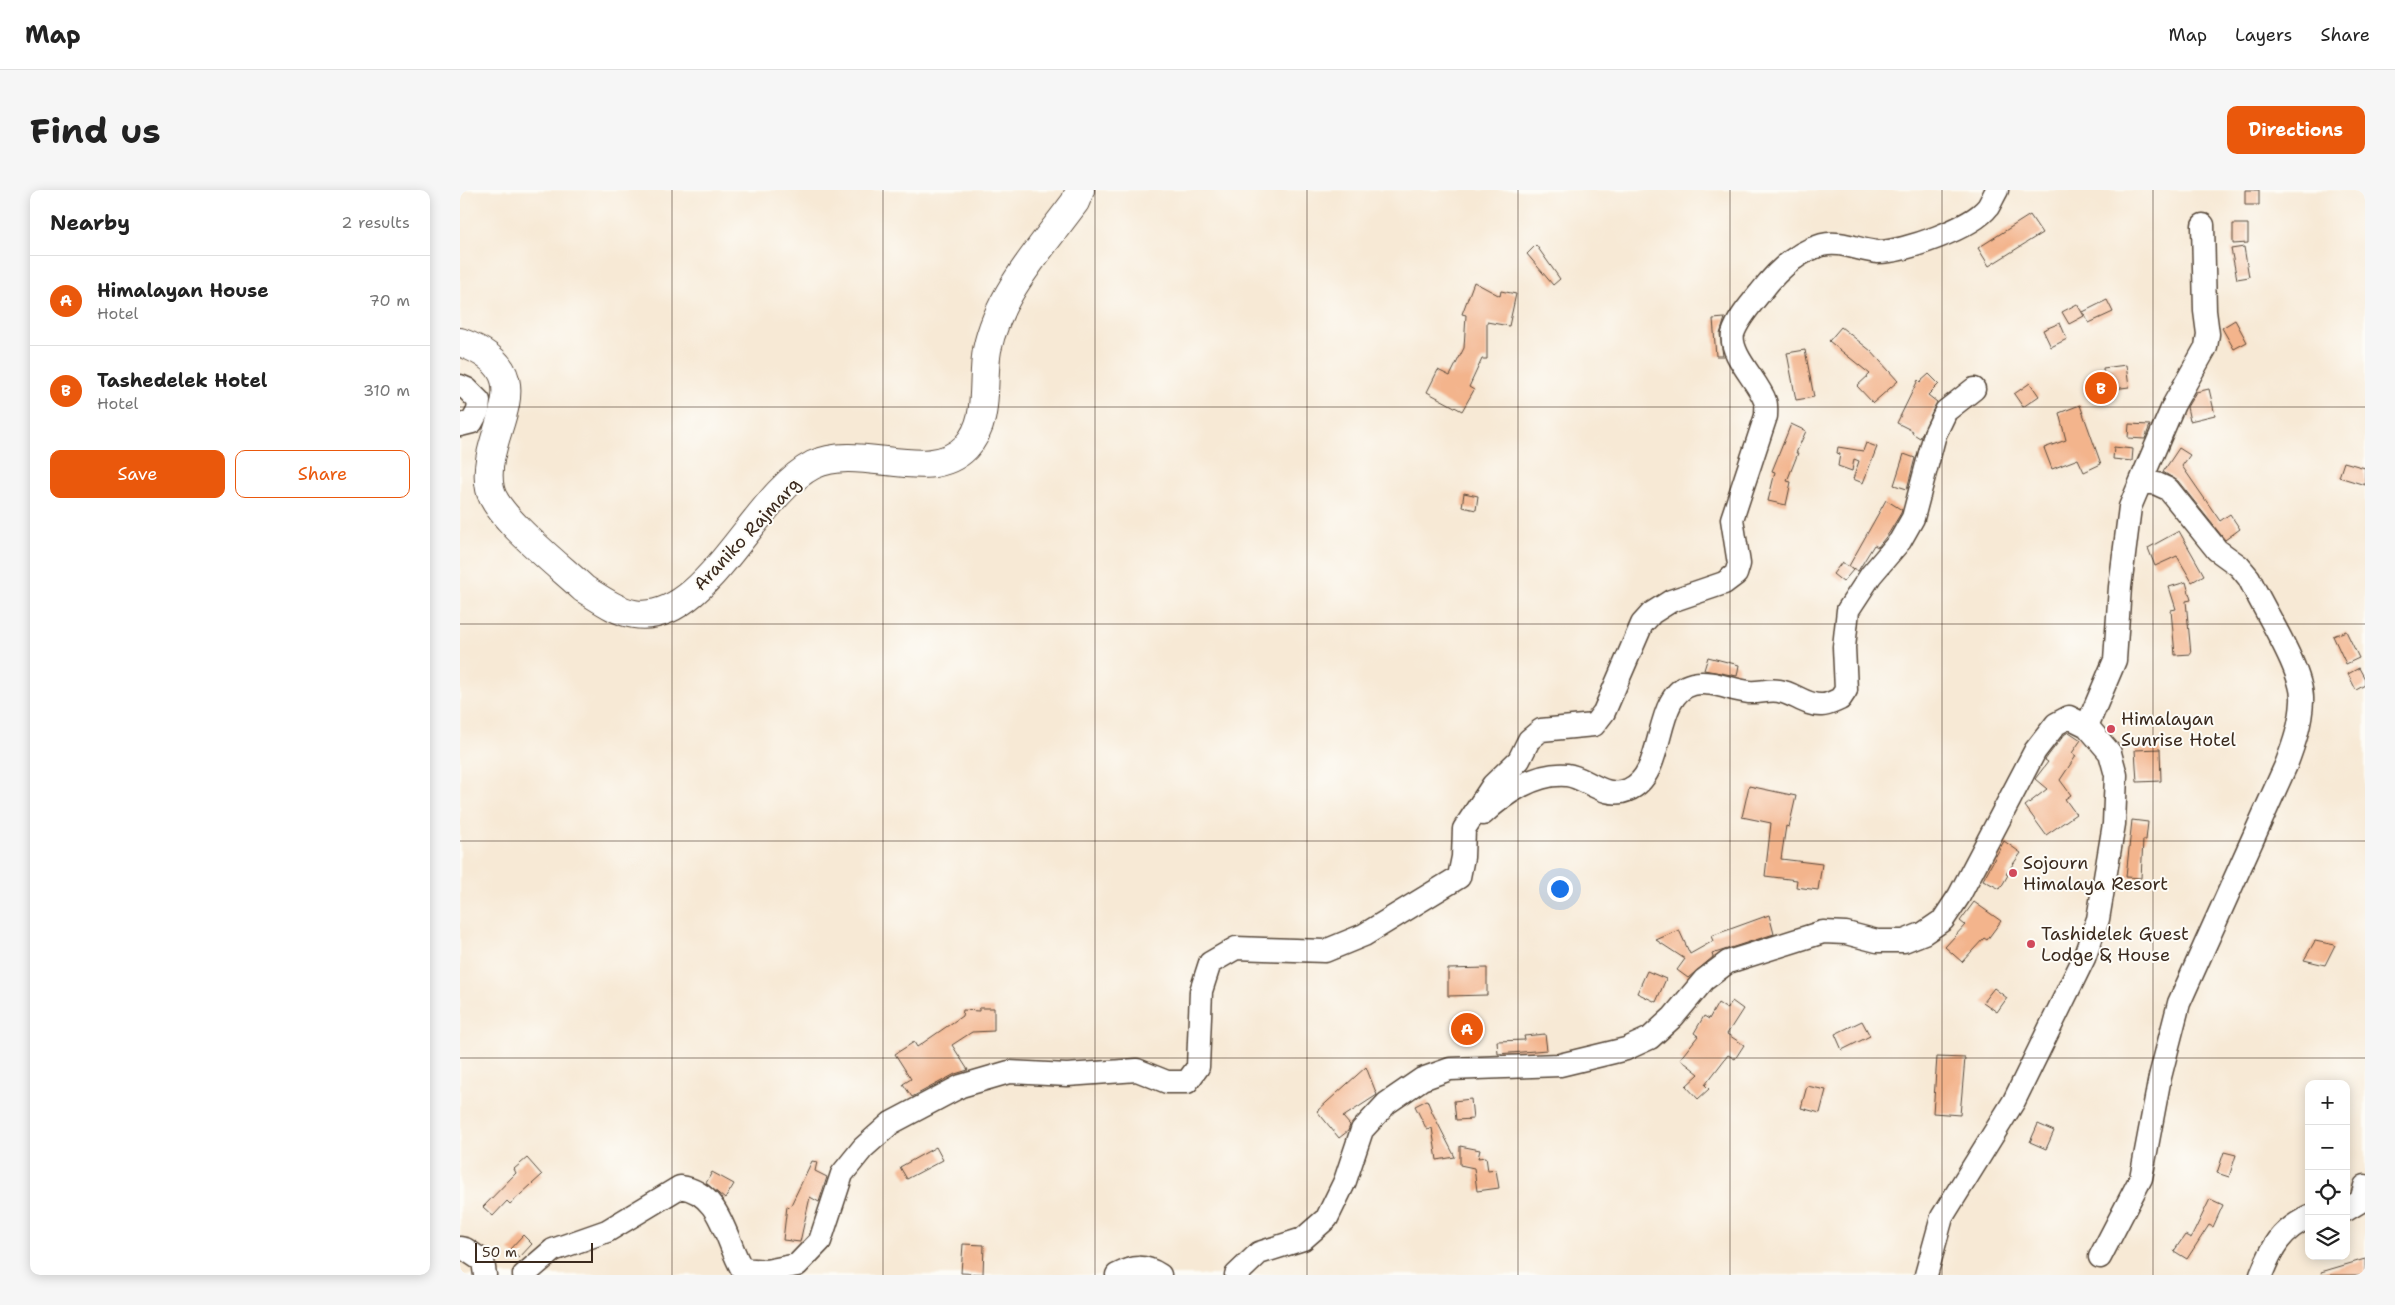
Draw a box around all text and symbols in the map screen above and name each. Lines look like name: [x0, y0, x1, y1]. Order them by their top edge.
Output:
text: Map: [25, 19, 81, 51]
text: Map: [2169, 23, 2207, 47]
text: Layers: [2235, 23, 2292, 47]
text: Share: [2320, 23, 2370, 47]
button: Directions: [2227, 106, 2365, 154]
text: Find us: [30, 107, 161, 154]
text: Nearby: [50, 209, 130, 237]
text: 2 results: [341, 212, 410, 233]
text: Himalayan House: [97, 278, 269, 303]
text: A: [60, 290, 72, 311]
text: 70 m: [369, 290, 410, 311]
text: Hotel: [97, 303, 138, 324]
text: Tashedelek Hotel: [97, 368, 267, 393]
pin: B: [2085, 369, 2117, 407]
text: B: [61, 380, 71, 401]
text: 310 m: [363, 380, 410, 401]
text: Hotel: [97, 393, 138, 414]
button: Save: [50, 450, 225, 498]
button: Share: [235, 450, 410, 498]
street label: Araniko Rajmarg: [688, 472, 806, 596]
place label: Himalayan Sunrise Hotel: [2121, 707, 2236, 752]
marker: Himalayan Sunrise Hotel: [2105, 723, 2117, 735]
place label: Sojourn Himalaya Resort: [2023, 851, 2168, 896]
marker: Sojourn Himalaya Resort: [2007, 867, 2019, 879]
your location: [1547, 876, 1573, 902]
place label: Tashidelek Guest Lodge & House: [2041, 922, 2189, 967]
marker: Tashidelek Guest Lodge & House: [2025, 938, 2037, 950]
pin: A: [1451, 1010, 1483, 1048]
map controls: [2305, 1080, 2350, 1260]
button: +: [2305, 1080, 2350, 1125]
button: −: [2305, 1125, 2350, 1170]
button: locate: [2305, 1170, 2350, 1215]
button: layers: [2305, 1215, 2350, 1260]
scale bar: [475, 1240, 592, 1263]
text: 50 m: [482, 1243, 517, 1261]

